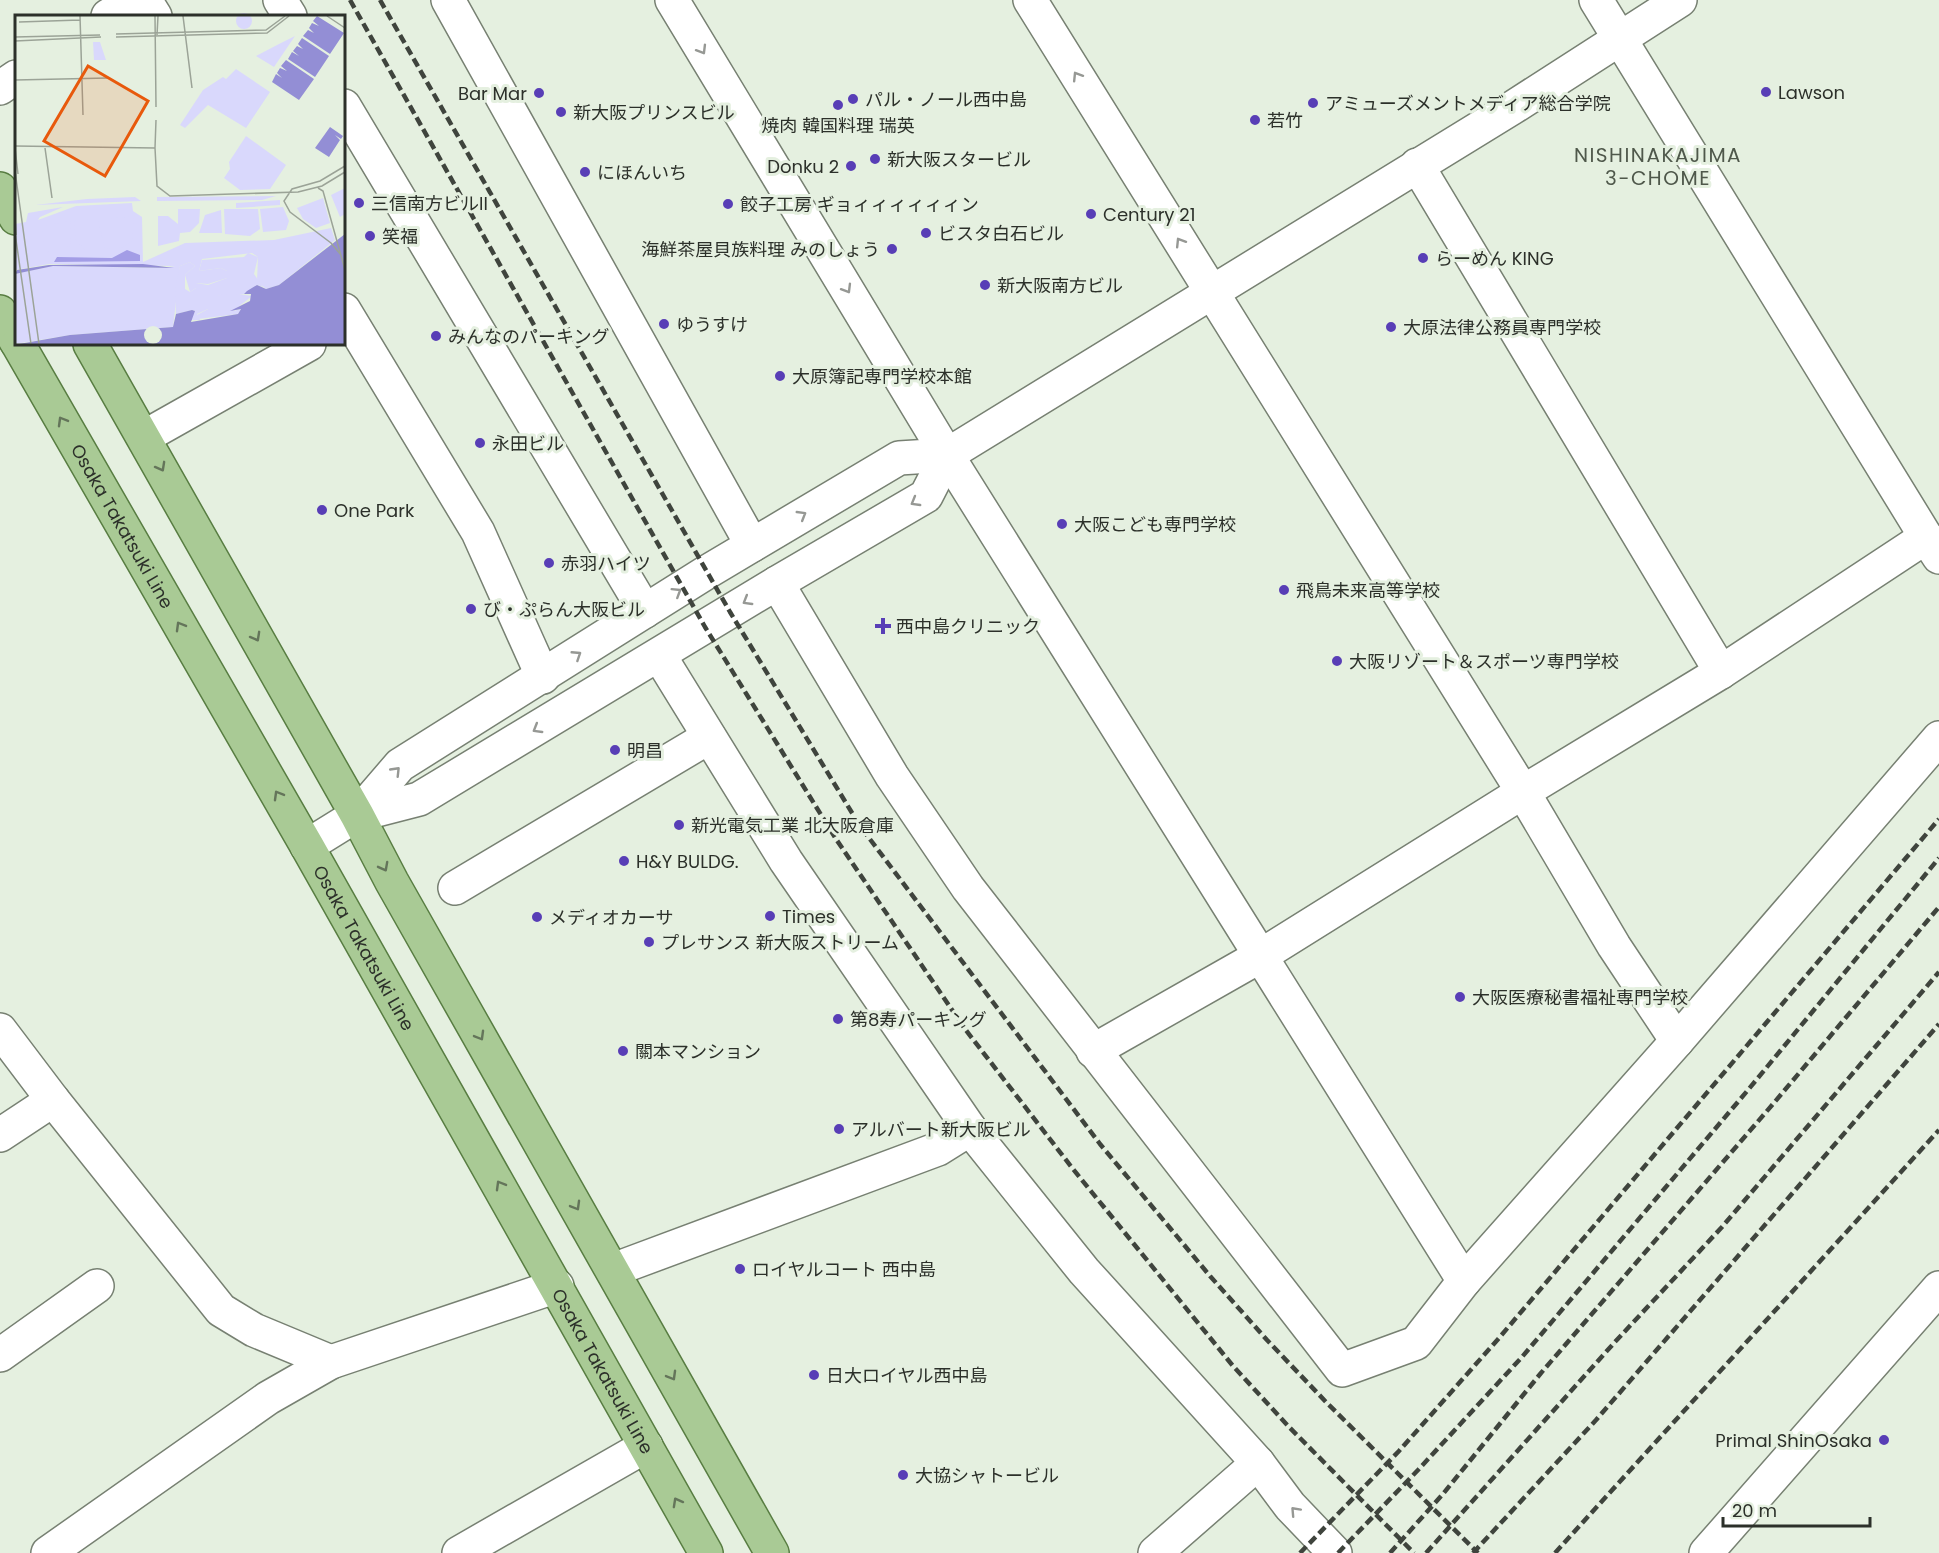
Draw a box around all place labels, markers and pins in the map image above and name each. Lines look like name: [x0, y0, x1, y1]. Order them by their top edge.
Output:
place label: Lawson: [1778, 80, 1845, 105]
place label: Bar Mar: [458, 81, 527, 106]
marker: Lawson: [1759, 85, 1773, 99]
marker: Bar Mar: [532, 86, 546, 100]
place label: パル・ノール西中島: [865, 87, 1027, 112]
place label: アミューズメントメディア総合学院: [1325, 91, 1610, 116]
marker: パル・ノール西中島: [846, 92, 860, 106]
marker: アミューズメントメディア総合学院: [1306, 96, 1320, 110]
marker: 焼肉 韓国料理 瑞英: [831, 98, 845, 112]
place label: 新大阪プリンスビル: [573, 100, 735, 125]
marker: 新大阪プリンスビル: [554, 105, 568, 119]
place label: 若竹: [1267, 108, 1303, 133]
place label: 焼肉 韓国料理 瑞英: [761, 113, 915, 138]
marker: 若竹: [1248, 113, 1262, 127]
place label: 新大阪スタービル: [887, 147, 1031, 172]
marker: 新大阪スタービル: [868, 152, 882, 166]
place label: Donku 2: [767, 154, 839, 179]
marker: Donku 2: [844, 159, 858, 173]
place label: にほんいち: [597, 160, 687, 185]
marker: にほんいち: [578, 165, 592, 179]
place label: 三信南方ビルII: [371, 191, 488, 216]
place label: 餃子工房 ギョィィィィィィン: [740, 192, 979, 217]
marker: 三信南方ビルII: [352, 196, 366, 210]
marker: 餃子工房 ギョィィィィィィン: [721, 197, 735, 211]
place label: Century 21: [1103, 202, 1195, 227]
marker: Century 21: [1084, 207, 1098, 221]
place label: ビスタ白石ビル: [938, 221, 1064, 246]
place label: 笑福: [382, 224, 418, 249]
marker: ビスタ白石ビル: [919, 226, 933, 240]
marker: 笑福: [363, 229, 377, 243]
place label: 海鮮茶屋貝族料理 みのしょう: [641, 237, 880, 262]
marker: 海鮮茶屋貝族料理 みのしょう: [885, 242, 899, 256]
place label: らーめん KING: [1435, 246, 1554, 271]
marker: らーめん KING: [1416, 251, 1430, 265]
place label: 新大阪南方ビル: [997, 273, 1123, 298]
marker: 新大阪南方ビル: [978, 278, 992, 292]
place label: ゆうすけ: [676, 312, 748, 337]
place label: 大原法律公務員専門学校: [1403, 315, 1601, 340]
marker: ゆうすけ: [657, 317, 671, 331]
marker: 大原法律公務員専門学校: [1384, 320, 1398, 334]
place label: みんなのパーキング: [448, 324, 609, 349]
marker: みんなのパーキング: [429, 329, 443, 343]
place label: 大原簿記専門学校本館: [792, 364, 972, 389]
marker: 大原簿記専門学校本館: [773, 369, 787, 383]
place label: 永田ビル: [492, 431, 564, 456]
marker: 永田ビル: [473, 436, 487, 450]
place label: One Park: [334, 498, 415, 523]
marker: One Park: [315, 503, 329, 517]
place label: 大阪こども専門学校: [1074, 512, 1236, 537]
marker: 大阪こども専門学校: [1055, 517, 1069, 531]
place label: 赤羽ハイツ: [561, 551, 651, 576]
marker: 赤羽ハイツ: [542, 556, 556, 570]
place label: 飛鳥未来高等学校: [1296, 578, 1440, 603]
marker: 飛鳥未来高等学校: [1277, 583, 1291, 597]
place label: び・ぷらん大阪ビル: [483, 597, 645, 622]
marker: び・ぷらん大阪ビル: [464, 602, 478, 616]
place label: 西中島クリニック: [896, 614, 1040, 639]
marker: 西中島クリニック: [874, 617, 892, 635]
place label: 大阪リゾート＆スポーツ専門学校: [1349, 649, 1619, 674]
marker: 大阪リゾート＆スポーツ専門学校: [1330, 654, 1344, 668]
place label: 明昌: [627, 738, 663, 763]
marker: 明昌: [608, 743, 622, 757]
place label: 新光電気工業 北大阪倉庫: [691, 813, 894, 838]
marker: 新光電気工業 北大阪倉庫: [672, 818, 686, 832]
place label: H&Y BULDG.: [636, 849, 739, 874]
marker: H&Y BULDG.: [617, 854, 631, 868]
place label: Times: [782, 904, 835, 929]
place label: メディオカーサ: [549, 905, 673, 930]
marker: Times: [763, 909, 777, 923]
marker: メディオカーサ: [530, 910, 544, 924]
place label: プレサンス 新大阪ストリーム: [661, 930, 899, 955]
marker: プレサンス 新大阪ストリーム: [642, 935, 656, 949]
place label: 大阪医療秘書福祉専門学校: [1472, 985, 1688, 1010]
marker: 大阪医療秘書福祉専門学校: [1453, 990, 1467, 1004]
place label: 第8寿パーキング: [850, 1007, 987, 1032]
marker: 第8寿パーキング: [831, 1012, 845, 1026]
place label: 關本マンション: [635, 1039, 761, 1064]
marker: 關本マンション: [616, 1044, 630, 1058]
place label: アルバート新大阪ビル: [851, 1117, 1031, 1142]
marker: アルバート新大阪ビル: [832, 1122, 846, 1136]
place label: ロイヤルコート 西中島: [752, 1257, 936, 1282]
marker: ロイヤルコート 西中島: [733, 1262, 747, 1276]
place label: 日大ロイヤル西中島: [826, 1363, 987, 1388]
marker: 日大ロイヤル西中島: [807, 1368, 821, 1382]
place label: Primal ShinOsaka: [1715, 1428, 1872, 1453]
marker: Primal ShinOsaka: [1877, 1433, 1891, 1447]
place label: 大協シャトービル: [915, 1463, 1059, 1488]
marker: 大協シャトービル: [896, 1468, 910, 1482]

